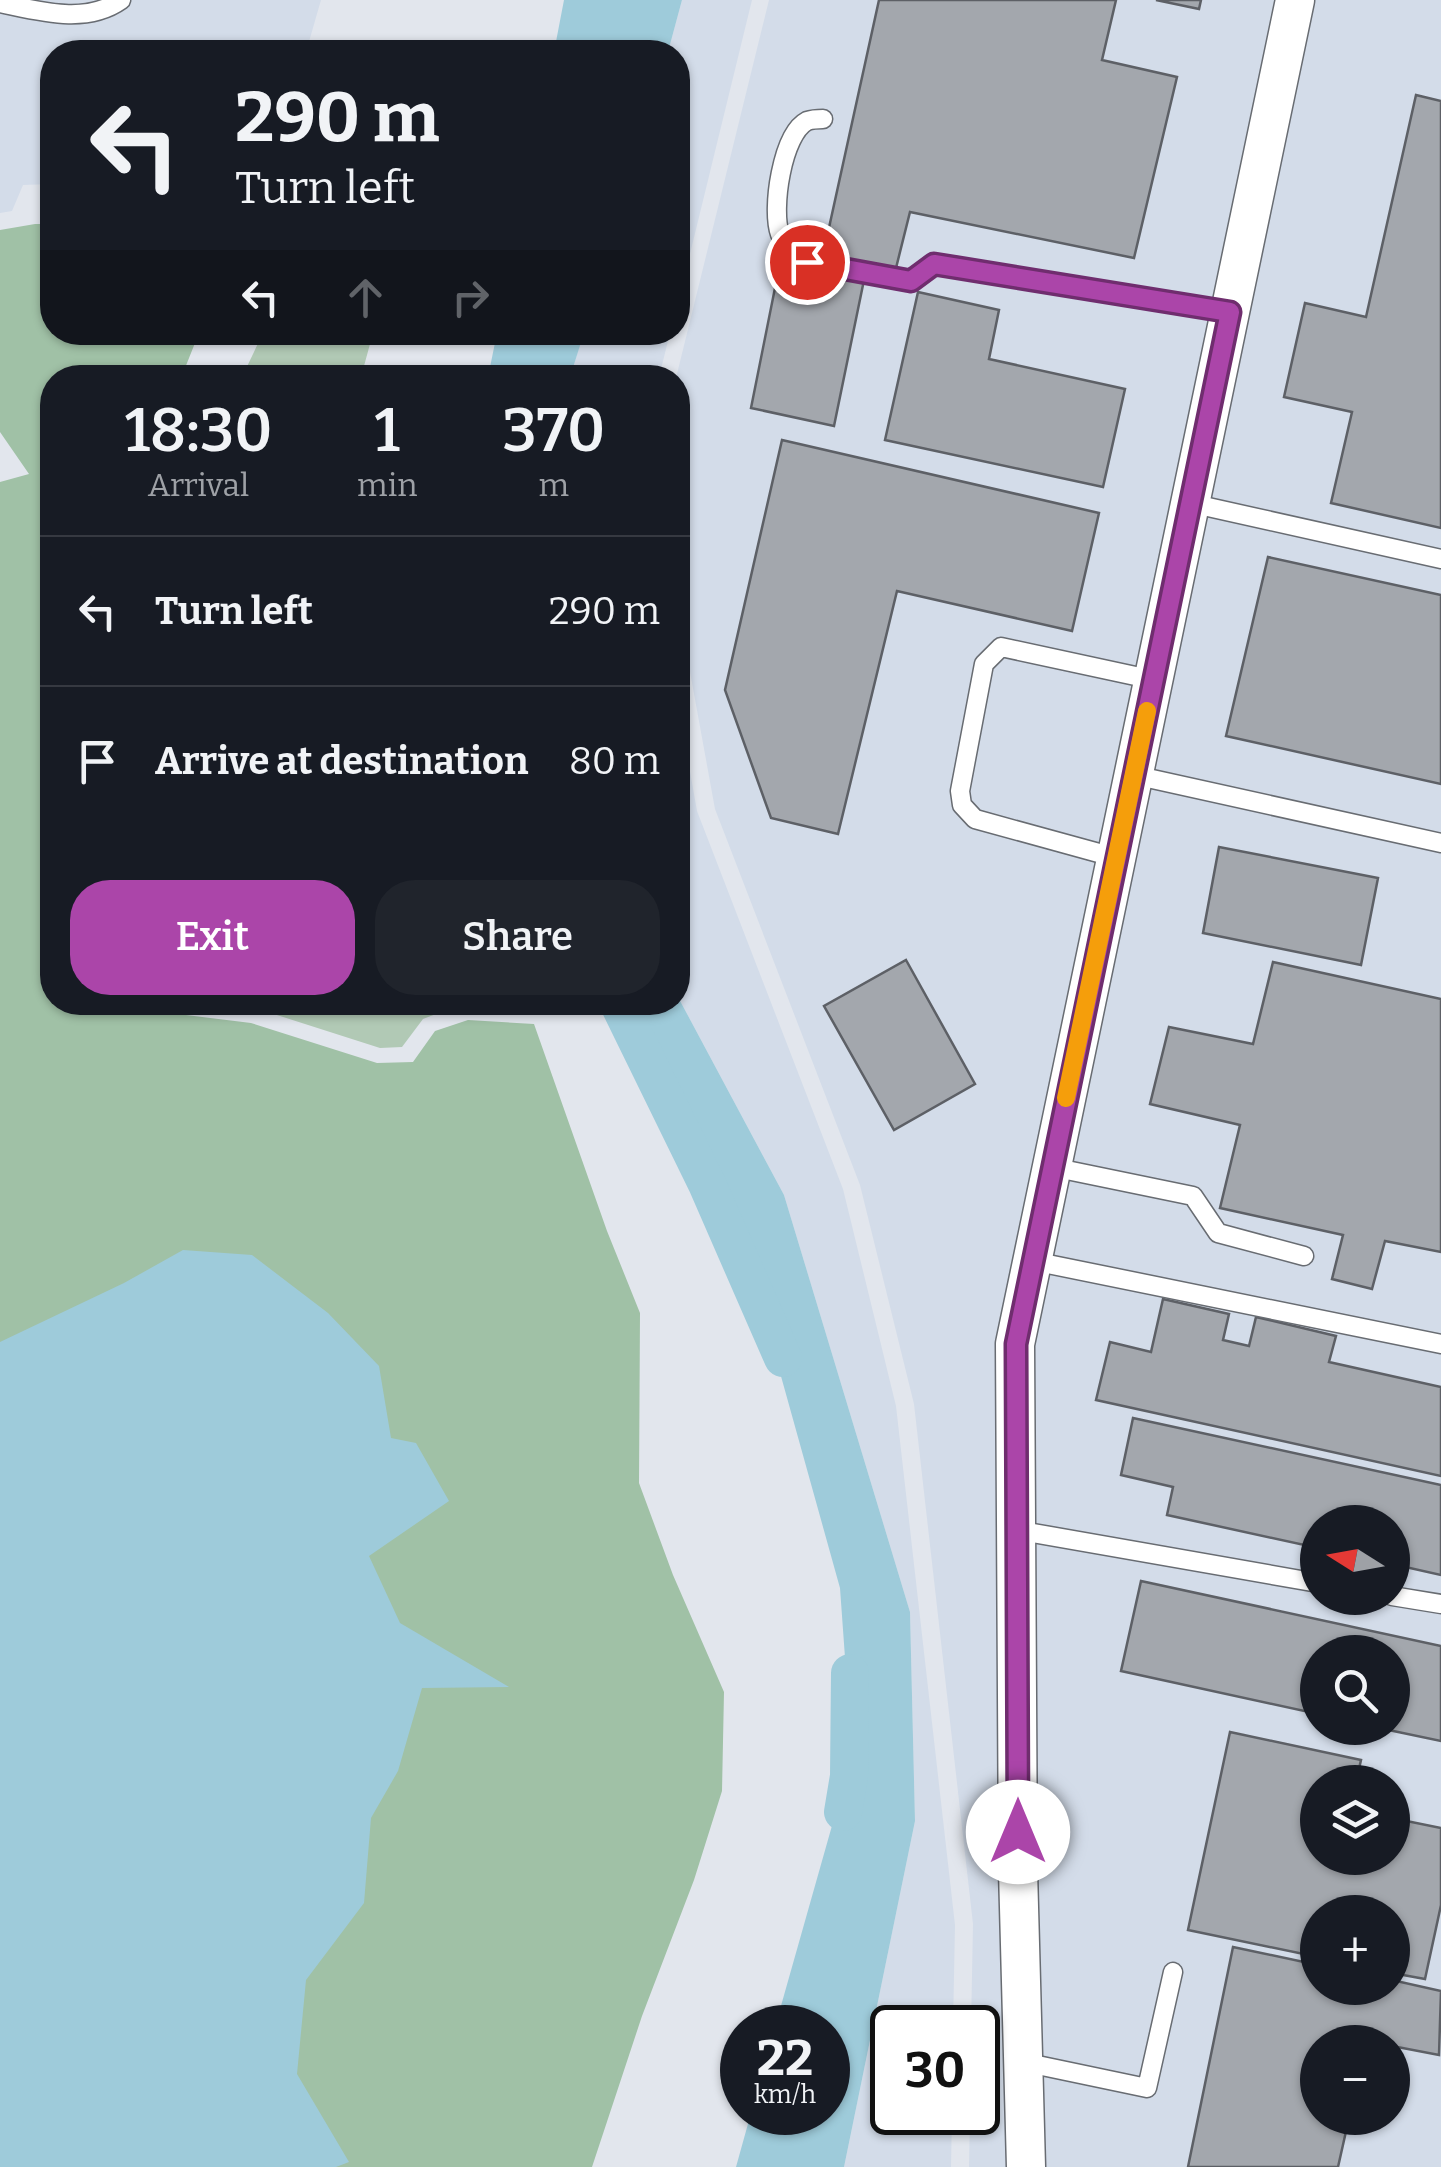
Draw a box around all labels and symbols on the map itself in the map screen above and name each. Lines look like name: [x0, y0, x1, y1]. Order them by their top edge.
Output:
pin: [765, 220, 850, 305]
north arrow: [1300, 1505, 1410, 1615]
position arrow: [966, 1780, 1070, 1884]
speed limit sign: 30: [870, 2005, 1000, 2135]

